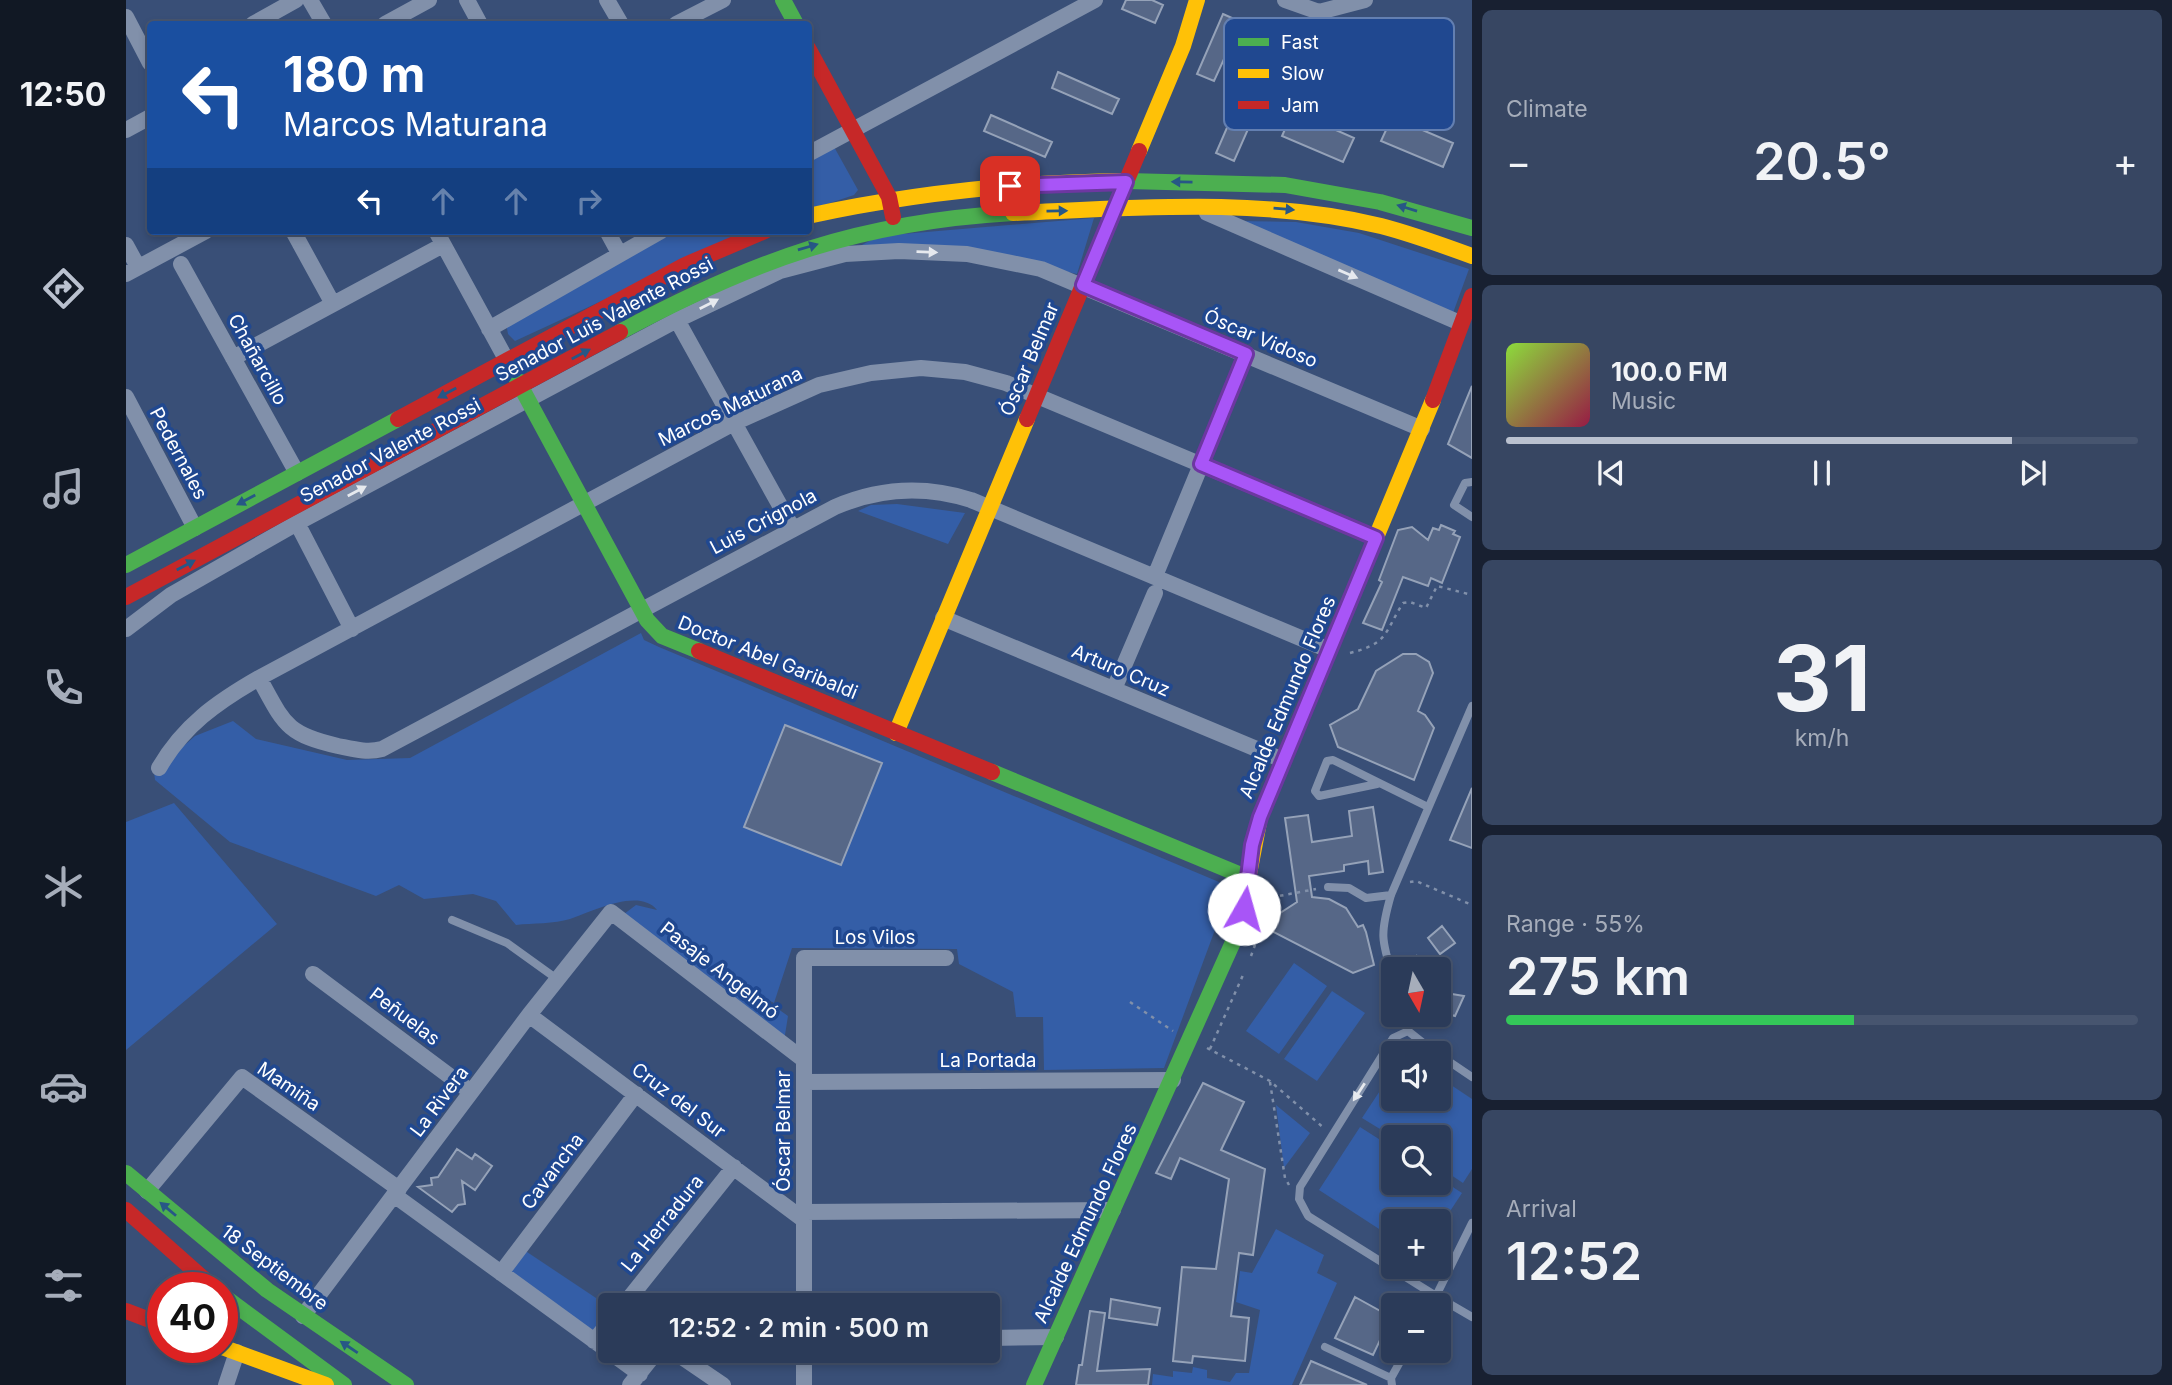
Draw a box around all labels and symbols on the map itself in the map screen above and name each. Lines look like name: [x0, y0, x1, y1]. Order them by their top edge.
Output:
legend: [1224, 18, 1454, 130]
text: Fast: [1281, 31, 1319, 54]
text: Slow: [1281, 62, 1324, 85]
text: Jam: [1281, 94, 1319, 117]
pin: [980, 156, 1040, 216]
one-way arrow: [1170, 176, 1192, 188]
one-way arrow: [1396, 203, 1417, 213]
one-way arrow: [1273, 204, 1295, 215]
one-way arrow: [1046, 206, 1068, 217]
one-way arrow: [798, 242, 819, 252]
one-way arrow: [916, 246, 938, 258]
street label: Senador Luis Valente Rossi: [492, 252, 717, 387]
one-way arrow: [1337, 269, 1358, 280]
one-way arrow: [699, 298, 719, 309]
street label: Óscar Belmar: [995, 299, 1064, 420]
street label: Óscar Vidoso: [1201, 304, 1321, 373]
street label: Chañarcillo: [223, 310, 292, 409]
one-way arrow: [571, 348, 590, 360]
street label: Marcos Maturana: [654, 362, 806, 451]
one-way arrow: [437, 388, 457, 399]
street label: Senador Valente Rossi: [296, 393, 484, 508]
street label: Pedernales: [145, 403, 212, 503]
street label: Luis Crignola: [706, 484, 820, 559]
one-way arrow: [347, 485, 367, 497]
one-way arrow: [236, 495, 256, 506]
one-way arrow: [176, 559, 196, 571]
street label: Alcalde Edmundo Flores: [1234, 592, 1341, 802]
street label: Doctor Abel Garibaldi: [675, 611, 861, 704]
street label: Arturo Cruz: [1068, 639, 1173, 701]
position arrow: [1207, 872, 1281, 946]
street label: Pasaje Angelmó: [656, 917, 784, 1024]
street label: Los Vilos: [834, 926, 916, 949]
north arrow: [1381, 957, 1451, 1027]
street label: Peñuelas: [365, 983, 444, 1050]
street label: La Portada: [940, 1049, 1036, 1072]
street label: Mamiña: [253, 1057, 325, 1116]
street label: Cruz del Sur: [627, 1058, 730, 1143]
street label: La Rivera: [405, 1061, 473, 1141]
street label: Óscar Belmar: [772, 1070, 795, 1192]
one-way arrow: [1352, 1082, 1365, 1101]
street label: Alcalde Edmundo Flores: [1029, 1120, 1142, 1327]
street label: Cavancha: [516, 1129, 589, 1214]
street label: La Herradura: [616, 1170, 708, 1276]
one-way arrow: [159, 1202, 177, 1217]
street label: 18 Septiembre: [217, 1220, 333, 1315]
speed limit sign: 40: [147, 1272, 238, 1363]
one-way arrow: [340, 1340, 358, 1354]

